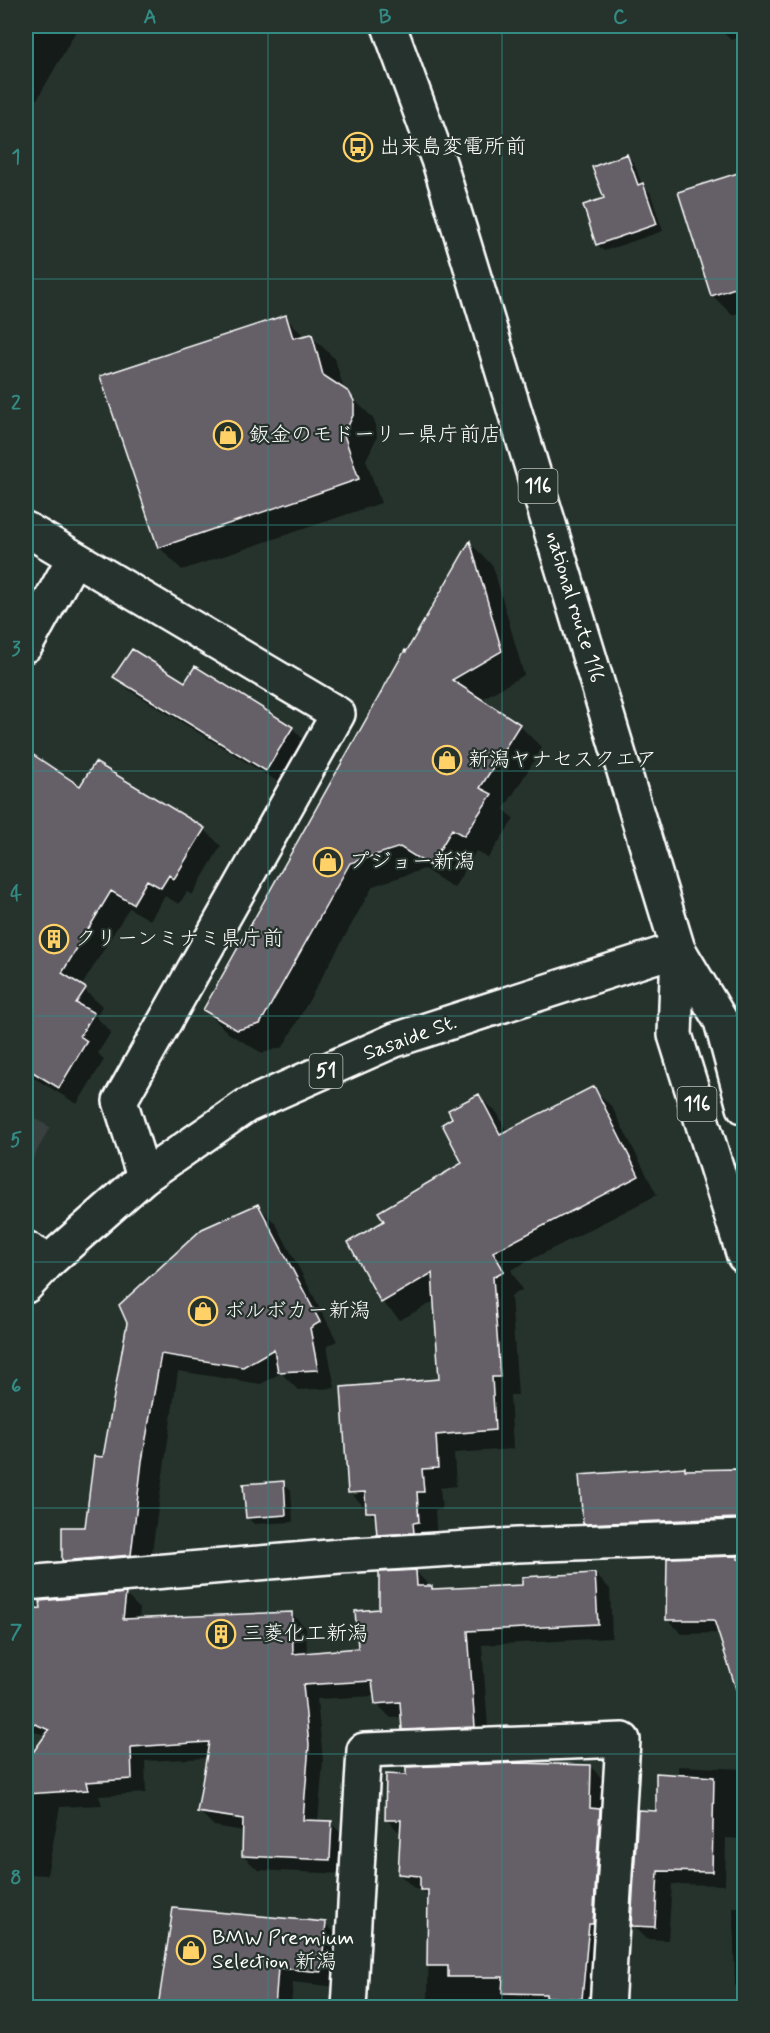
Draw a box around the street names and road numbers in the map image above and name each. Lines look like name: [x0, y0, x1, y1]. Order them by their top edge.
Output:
road number: 116: [518, 469, 558, 503]
street label: national route 116: [539, 528, 611, 686]
street label: Sasaide St.: [359, 1008, 461, 1068]
road number: 51: [310, 1054, 342, 1088]
road number: 116: [678, 1087, 716, 1121]

